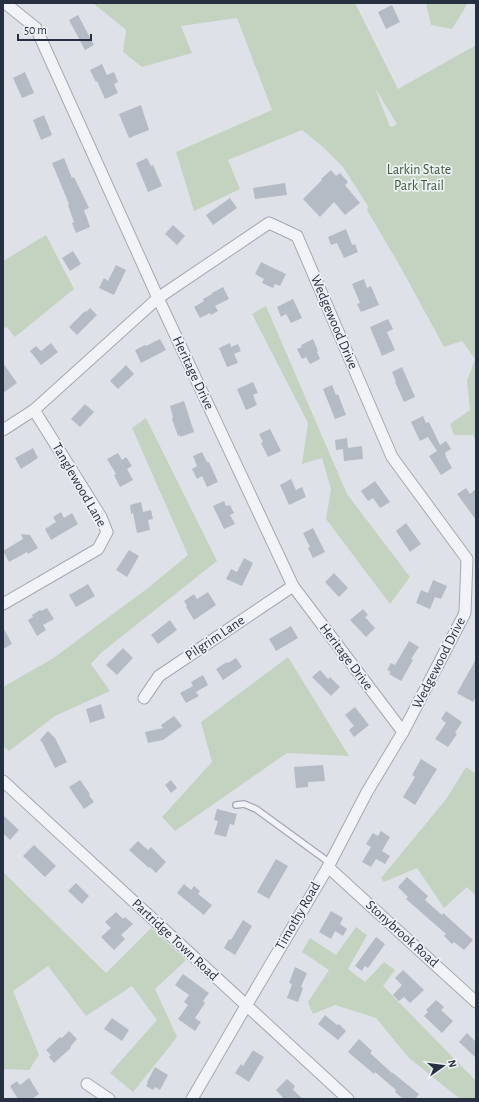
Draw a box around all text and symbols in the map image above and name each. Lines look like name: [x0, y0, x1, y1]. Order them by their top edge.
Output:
scale bar: [18, 16, 91, 42]
text: 50 m: [24, 24, 47, 36]
park label: Larkin State Park Trail: [387, 163, 451, 193]
street label: Wedgewood Drive: [308, 273, 360, 371]
street label: Heritage Drive: [170, 334, 216, 412]
street label: Tanglewood Lane: [49, 441, 109, 529]
street label: Pilgrim Lane: [183, 613, 247, 663]
street label: Wedgewood Drive: [410, 615, 468, 711]
street label: Heritage Drive: [317, 621, 375, 693]
street label: Timothy Road: [273, 880, 323, 952]
street label: Partridge Town Road: [129, 897, 221, 983]
street label: Stonybrook Road: [363, 898, 441, 970]
north arrow: [423, 1046, 463, 1086]
text: N: [446, 1059, 458, 1069]

